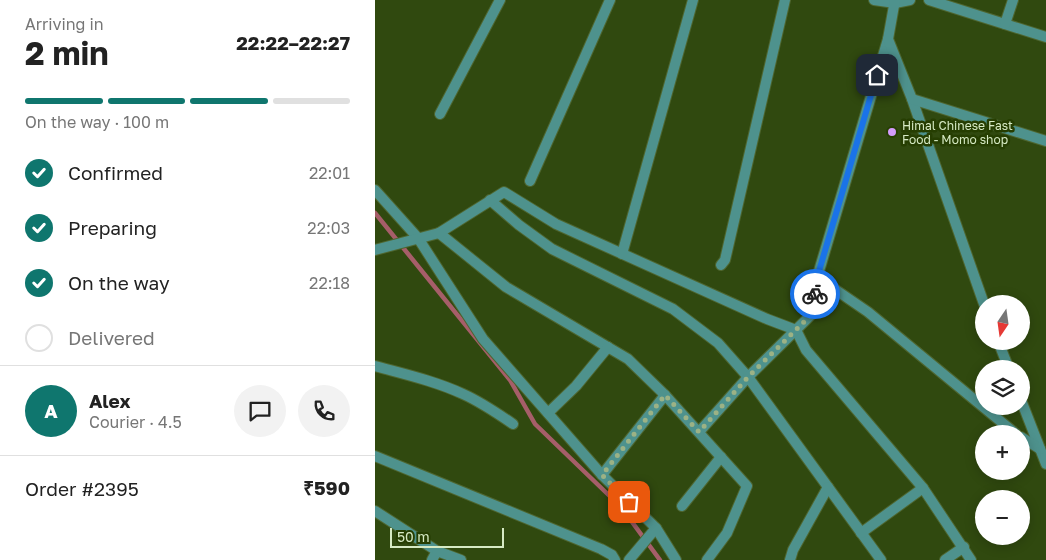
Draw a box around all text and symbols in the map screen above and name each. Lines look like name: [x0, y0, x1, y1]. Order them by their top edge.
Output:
text: Arriving in: [25, 14, 104, 34]
text: 22:22–22:27: [236, 31, 350, 54]
text: 2 min: [25, 34, 109, 72]
pin: [856, 54, 898, 96]
icon: home: [863, 61, 891, 89]
text: On the way · 100 m: [25, 112, 169, 132]
place label: Himal Chinese Fast Food - Momo shop: [902, 118, 1013, 147]
marker: Himal Chinese Fast Food - Momo shop: [886, 126, 898, 138]
icon: check: [25, 159, 53, 187]
text: Confirmed: [68, 161, 163, 184]
text: 22:01: [309, 163, 350, 183]
icon: check: [25, 214, 53, 242]
text: Preparing: [68, 216, 157, 239]
text: 22:03: [307, 218, 350, 238]
icon: check: [25, 269, 53, 297]
courier: [790, 269, 840, 319]
text: On the way: [68, 271, 170, 294]
text: 22:18: [309, 273, 350, 293]
icon: bike: [801, 280, 829, 308]
north arrow: [975, 295, 1030, 350]
map controls: [975, 295, 1030, 545]
text: Delivered: [68, 326, 155, 349]
button: layers: [975, 360, 1030, 415]
button: chat: [234, 385, 286, 437]
button: phone: [298, 385, 350, 437]
text: Alex: [89, 389, 130, 412]
text: A: [44, 399, 58, 422]
text: Courier · 4.5: [89, 412, 182, 432]
button: +: [975, 425, 1030, 480]
text: ₹590: [303, 476, 350, 499]
text: Order #2395: [25, 477, 139, 500]
pin: [608, 481, 650, 523]
icon: bag: [615, 488, 643, 516]
button: −: [975, 490, 1030, 545]
scale bar: [390, 525, 504, 548]
text: 50 m: [397, 528, 430, 545]

